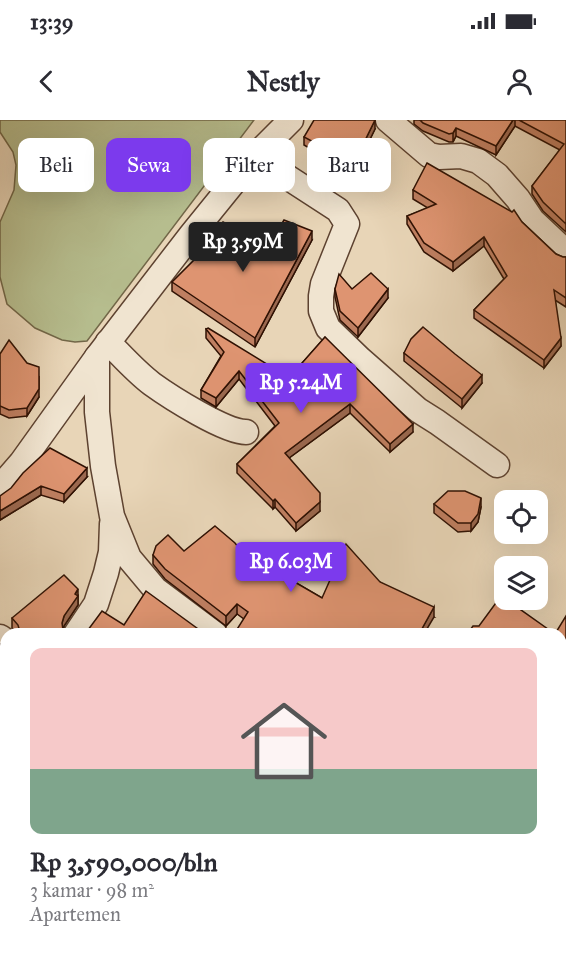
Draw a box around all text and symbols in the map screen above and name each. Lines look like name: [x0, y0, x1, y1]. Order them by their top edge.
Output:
text: 13:39: [30, 8, 74, 35]
icon: back: [30, 65, 63, 98]
text: Nestly: [247, 65, 319, 98]
icon: person: [503, 65, 536, 98]
chip: Beli: [18, 138, 94, 192]
chip: Sewa: [106, 138, 191, 192]
chip: Filter: [203, 138, 295, 192]
chip: Baru: [307, 138, 391, 192]
pin: Rp 3.59M: [181, 222, 305, 273]
text: Rp 3.59M: [203, 229, 283, 253]
pin: Rp 5.24M: [239, 363, 363, 414]
text: Rp 5.24M: [260, 370, 342, 394]
map controls: [494, 490, 548, 610]
button: locate: [494, 490, 548, 544]
pin: Rp 6.03M: [229, 542, 353, 593]
text: Rp 6.03M: [249, 549, 333, 573]
button: layers: [494, 556, 548, 610]
icon: home: [230, 687, 338, 795]
text: Rp 3,590,000/bln: [30, 846, 217, 878]
text: 3 kamar · 98 m²: [30, 878, 154, 902]
text: Apartemen: [30, 902, 121, 926]

